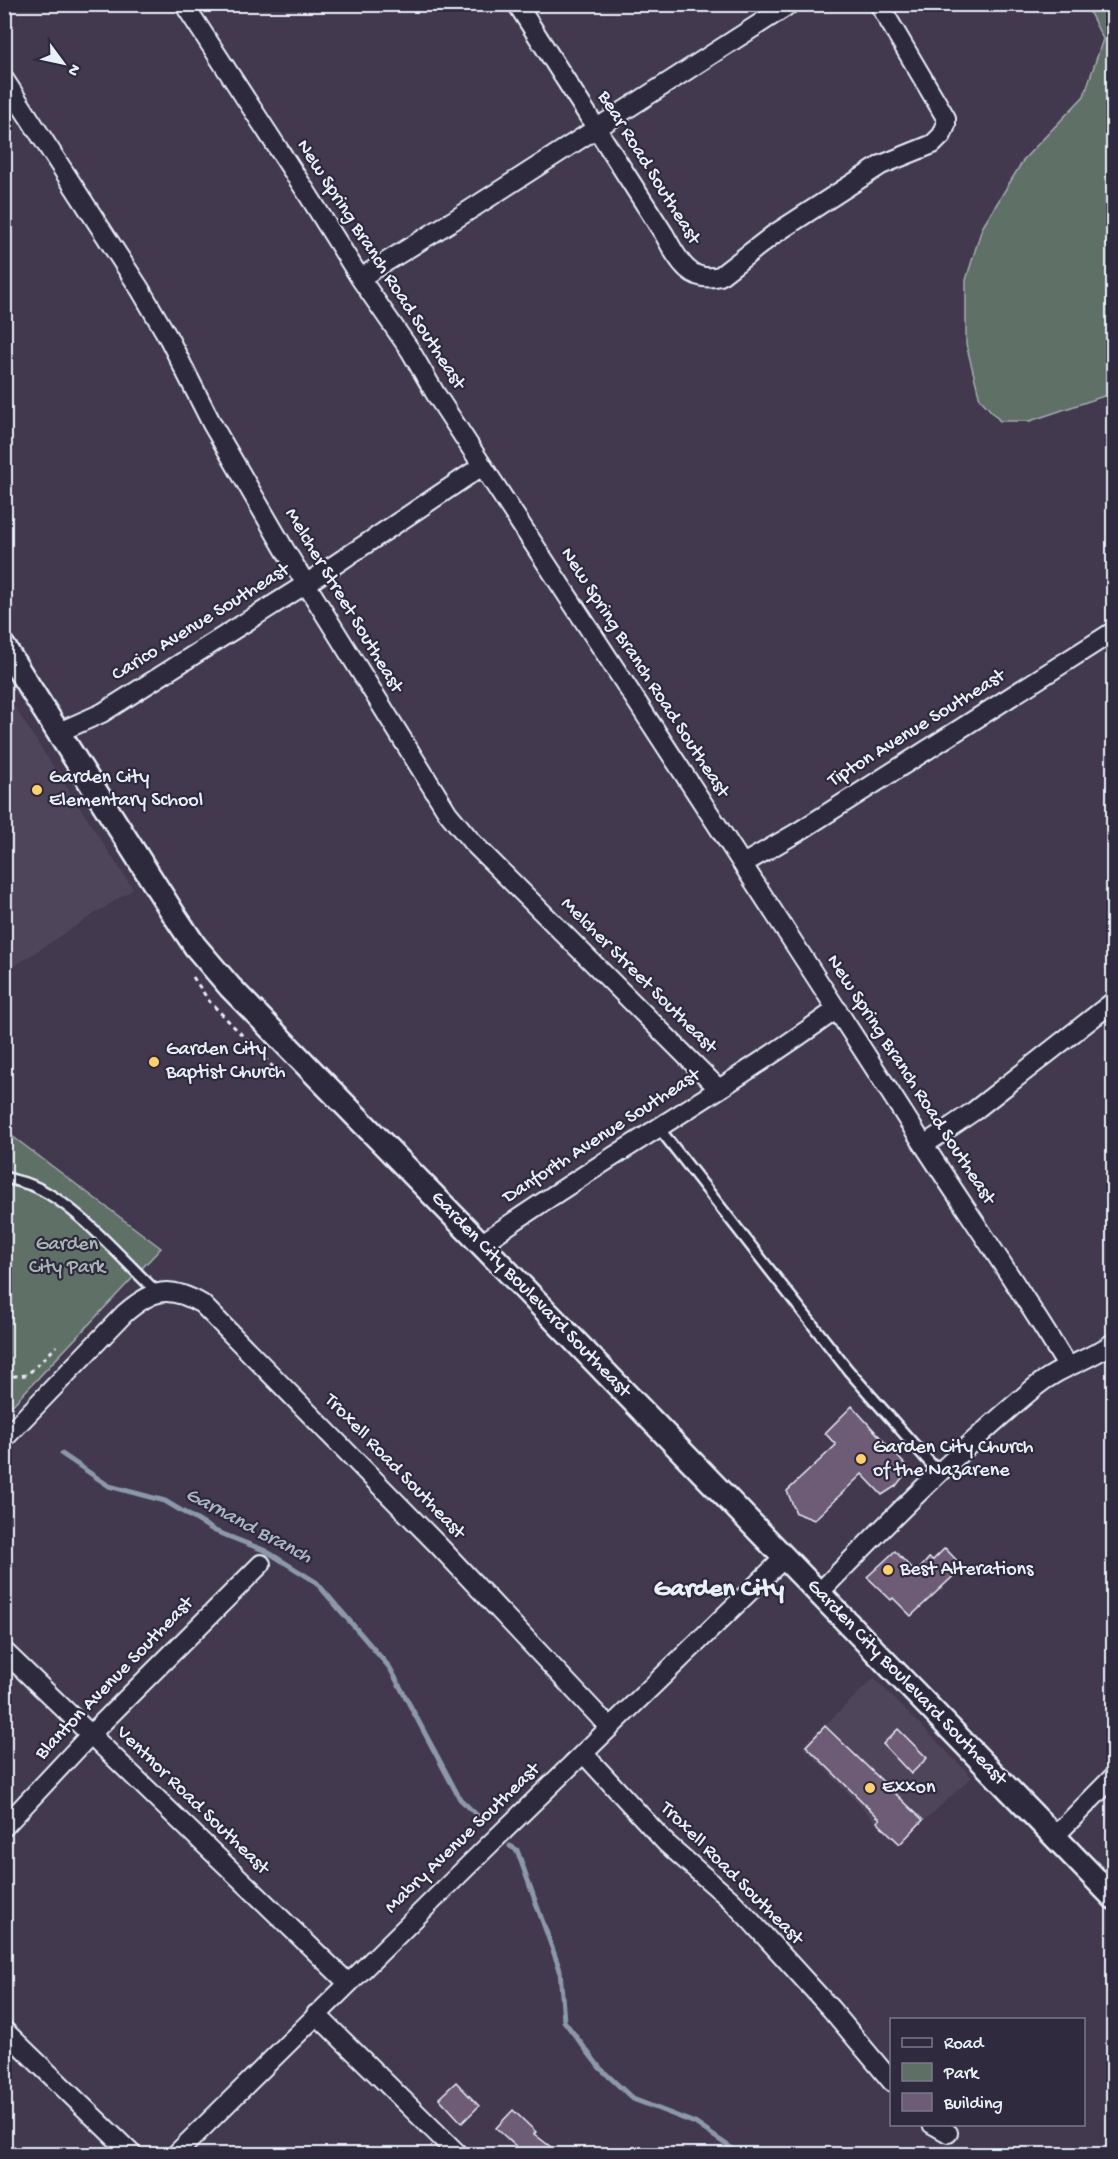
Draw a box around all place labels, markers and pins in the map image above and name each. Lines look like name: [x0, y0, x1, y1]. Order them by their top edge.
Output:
place label: Garden City Elementary School: [49, 767, 203, 813]
marker: Garden City Elementary School: [30, 783, 44, 797]
place label: Garden City Baptist Church: [165, 1039, 286, 1085]
marker: Garden City Baptist Church: [147, 1055, 161, 1069]
place label: Garden City Church of the Nazarene: [873, 1437, 1034, 1483]
marker: Garden City Church of the Nazarene: [854, 1452, 868, 1466]
place label: Best Alterations: [899, 1559, 1034, 1582]
marker: Best Alterations: [881, 1563, 895, 1577]
place label: Exxon: [882, 1777, 936, 1800]
marker: Exxon: [863, 1781, 877, 1795]

